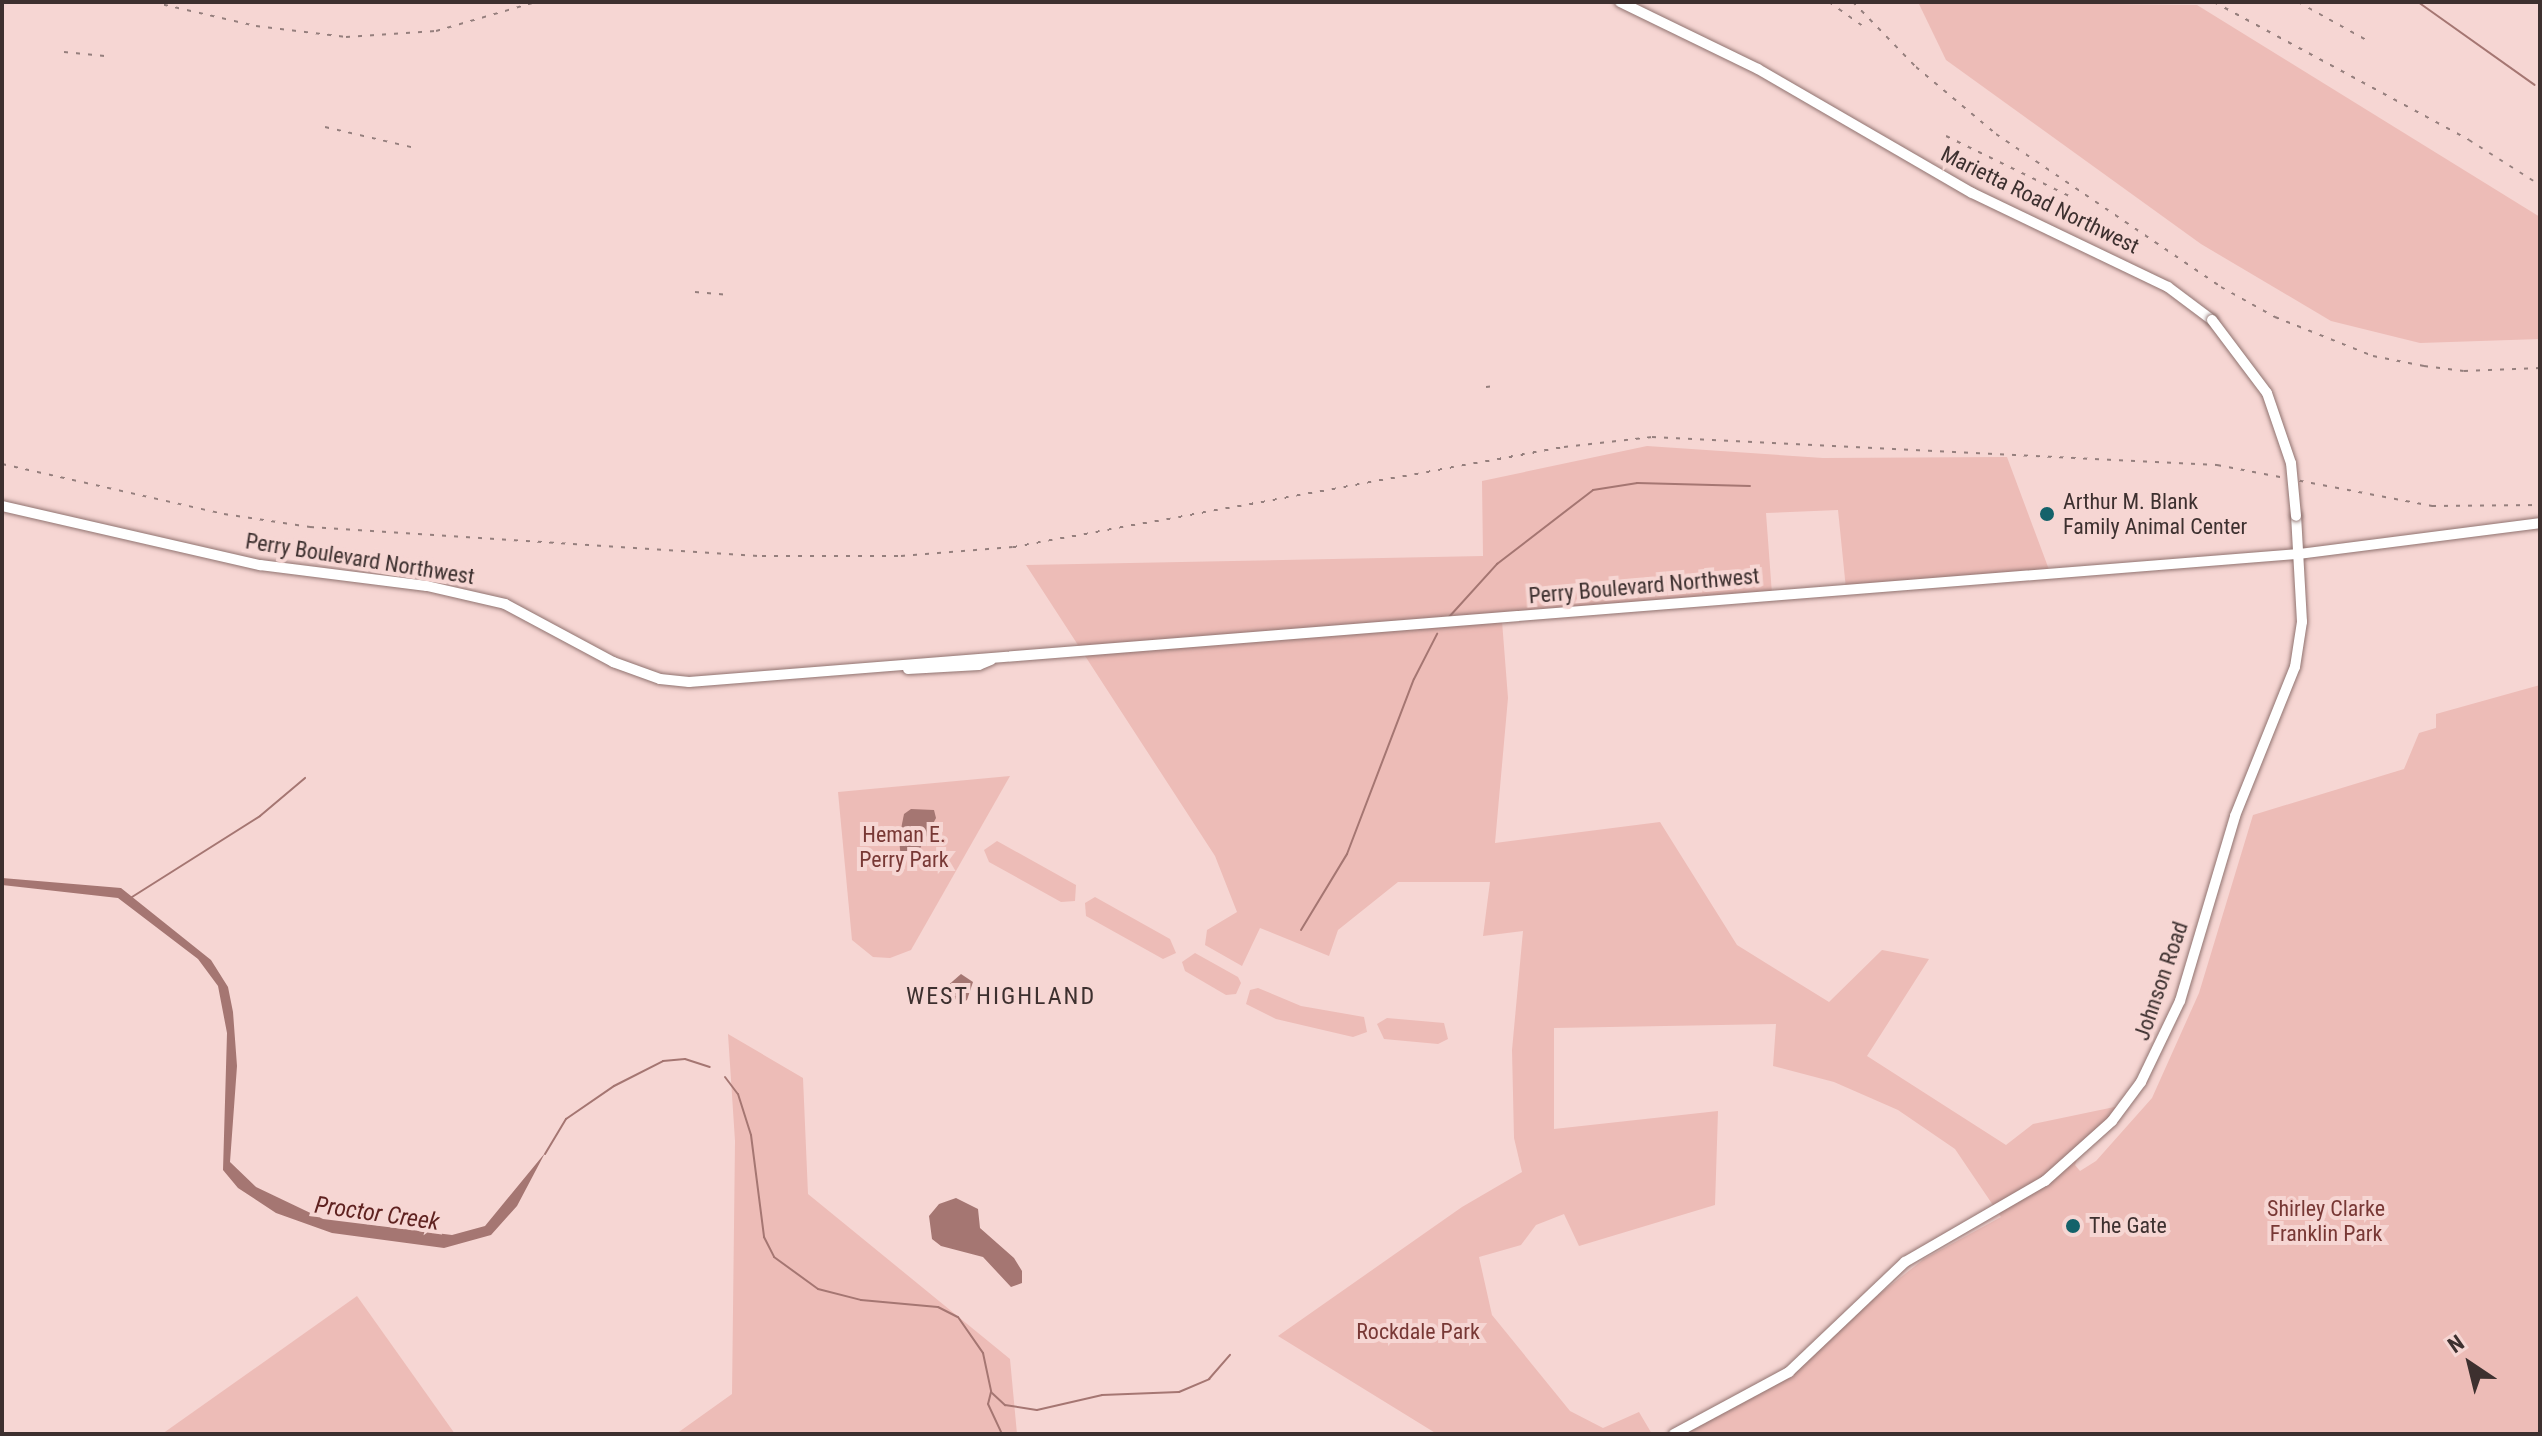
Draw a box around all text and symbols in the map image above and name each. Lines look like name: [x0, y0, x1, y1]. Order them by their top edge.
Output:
street label: Marietta Road Northwest: [1937, 141, 2143, 259]
place label: Arthur M. Blank Family Animal Center: [2063, 488, 2247, 540]
marker: Arthur M. Blank Family Animal Center: [2038, 505, 2056, 523]
street label: Perry Boulevard Northwest: [244, 528, 476, 590]
street label: Perry Boulevard Northwest: [1528, 563, 1760, 609]
park label: Heman E. Perry Park: [859, 821, 949, 872]
street label: Johnson Road: [2128, 918, 2194, 1044]
district label: WEST HIGHLAND: [906, 983, 1096, 1011]
water label: Proctor Creek: [313, 1191, 441, 1237]
park label: Shirley Clarke Franklin Park: [2267, 1195, 2385, 1246]
place label: The Gate: [2089, 1213, 2167, 1239]
marker: The Gate: [2064, 1217, 2082, 1235]
park label: Rockdale Park: [1356, 1319, 1480, 1345]
north arrow: [2430, 1324, 2510, 1404]
text: N: [2443, 1330, 2469, 1358]

